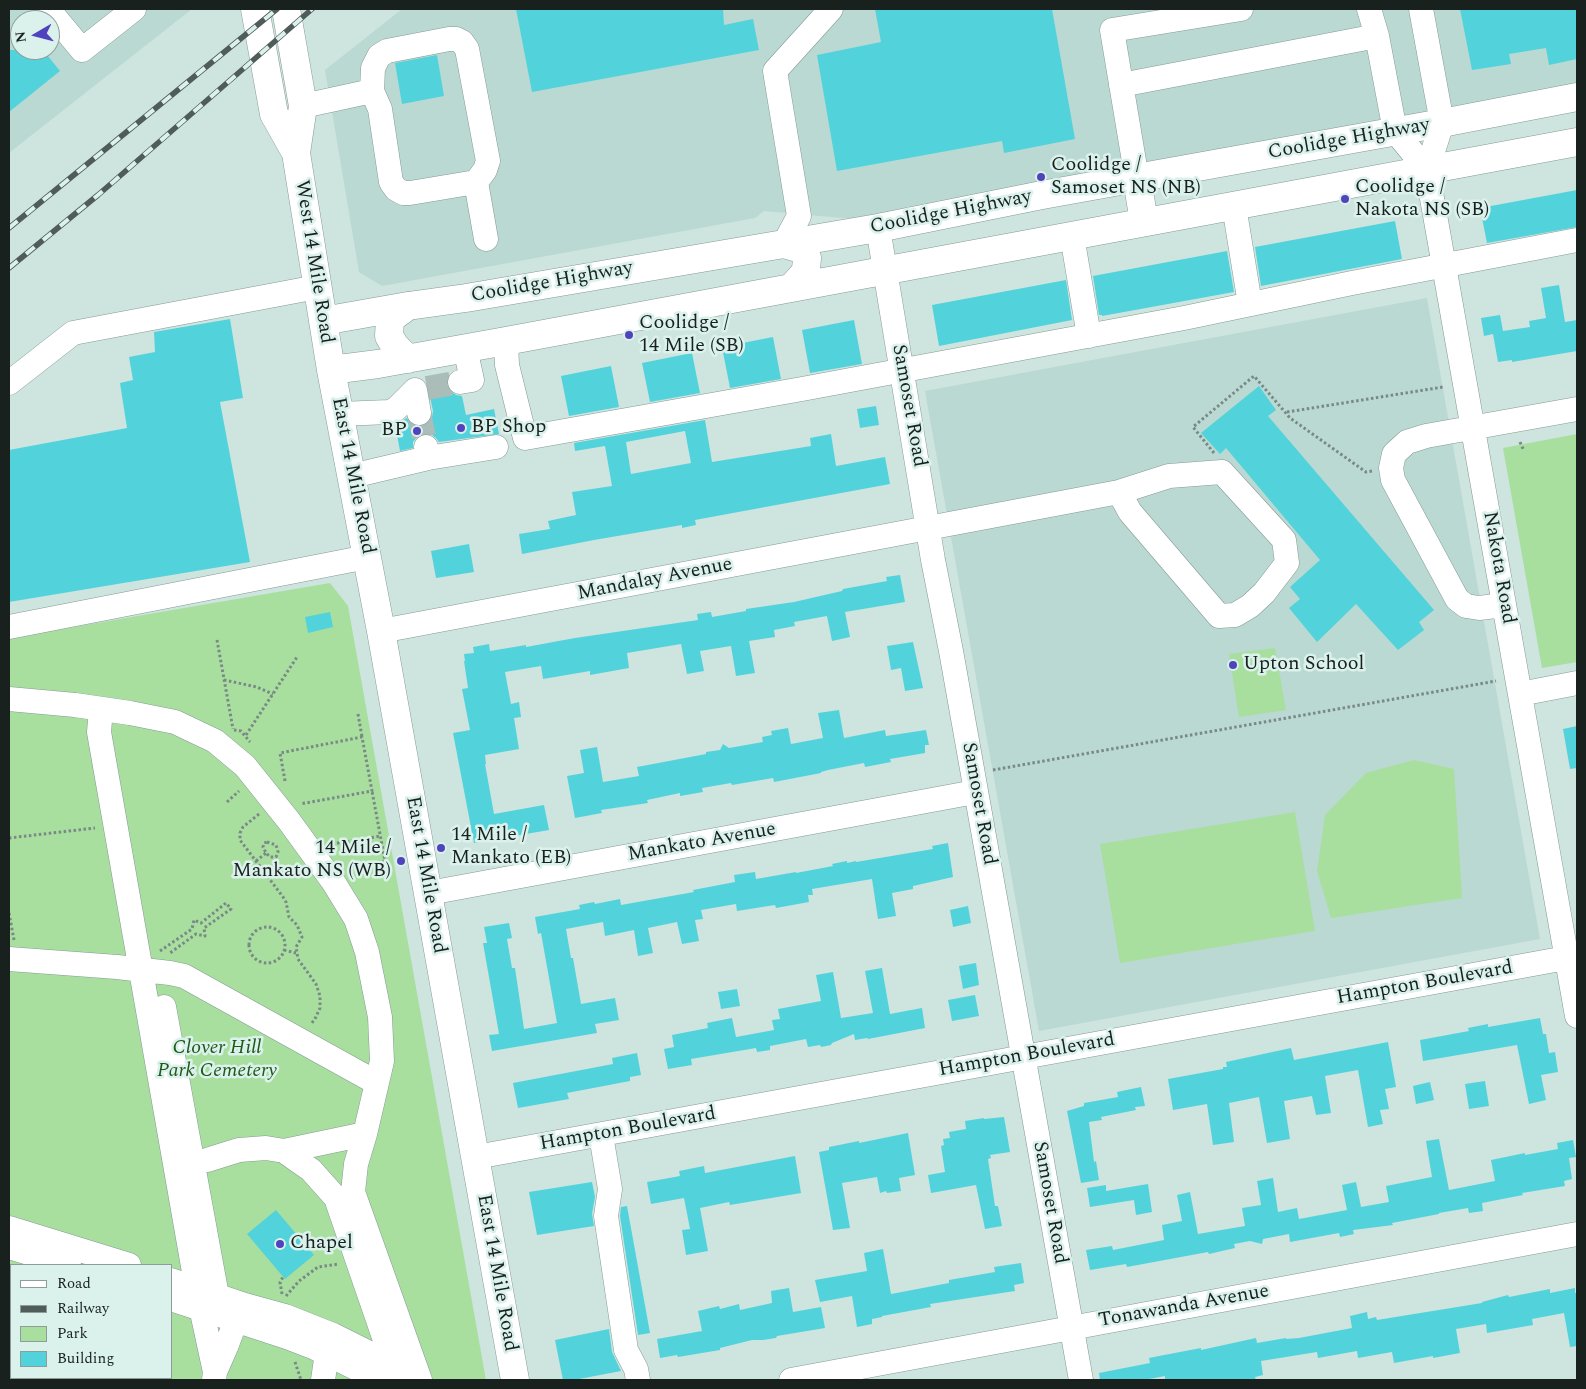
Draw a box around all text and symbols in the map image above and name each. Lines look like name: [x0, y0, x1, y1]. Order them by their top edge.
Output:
north arrow: [10, 10, 60, 60]
text: N: [9, 30, 32, 44]
street label: Coolidge Highway: [1266, 114, 1432, 166]
place label: Coolidge / Samoset NS (NB): [1051, 154, 1201, 201]
marker: Coolidge / Samoset NS (NB): [1035, 171, 1047, 183]
place label: Coolidge / Nakota NS (SB): [1355, 176, 1489, 223]
street label: West 14 Mile Road: [288, 178, 338, 346]
street label: Coolidge Highway: [868, 186, 1034, 240]
marker: Coolidge / Nakota NS (SB): [1339, 193, 1351, 205]
street label: Coolidge Highway: [469, 257, 635, 309]
place label: Coolidge / 14 Mile (SB): [639, 312, 744, 359]
marker: Coolidge / 14 Mile (SB): [623, 329, 635, 341]
street label: Samoset Road: [885, 343, 931, 469]
street label: East 14 Mile Road: [325, 395, 379, 557]
place label: BP Shop: [471, 416, 546, 440]
place label: BP: [381, 419, 407, 443]
marker: BP Shop: [455, 422, 467, 434]
marker: BP: [411, 425, 423, 437]
street label: Nakota Road: [1476, 510, 1520, 626]
street label: Mandalay Avenue: [575, 553, 735, 607]
place label: Upton School: [1243, 653, 1364, 677]
marker: Upton School: [1227, 659, 1239, 671]
street label: Samoset Road: [955, 741, 1001, 867]
street label: East 14 Mile Road: [399, 794, 451, 956]
street label: Mankato Avenue: [626, 818, 778, 868]
place label: 14 Mile / Mankato (EB): [451, 824, 571, 871]
place label: 14 Mile / Mankato NS (WB): [233, 837, 391, 884]
marker: 14 Mile / Mankato (EB): [435, 842, 447, 854]
marker: 14 Mile / Mankato NS (WB): [395, 855, 407, 867]
street label: Hampton Boulevard: [1335, 957, 1515, 1011]
street label: Hampton Boulevard: [937, 1029, 1117, 1083]
park label: Clover Hill Park Cemetery: [157, 1037, 277, 1084]
street label: Hampton Boulevard: [538, 1103, 718, 1157]
street label: Samoset Road: [1026, 1140, 1072, 1266]
street label: East 14 Mile Road: [470, 1192, 522, 1354]
place label: Chapel: [290, 1232, 353, 1256]
marker: Chapel: [274, 1238, 286, 1250]
legend: [10, 1264, 172, 1379]
text: Road: [57, 1272, 91, 1295]
street label: Tonawanda Avenue: [1097, 1280, 1271, 1334]
text: Railway: [57, 1297, 109, 1320]
text: Park: [57, 1322, 88, 1345]
text: Building: [57, 1347, 114, 1370]

